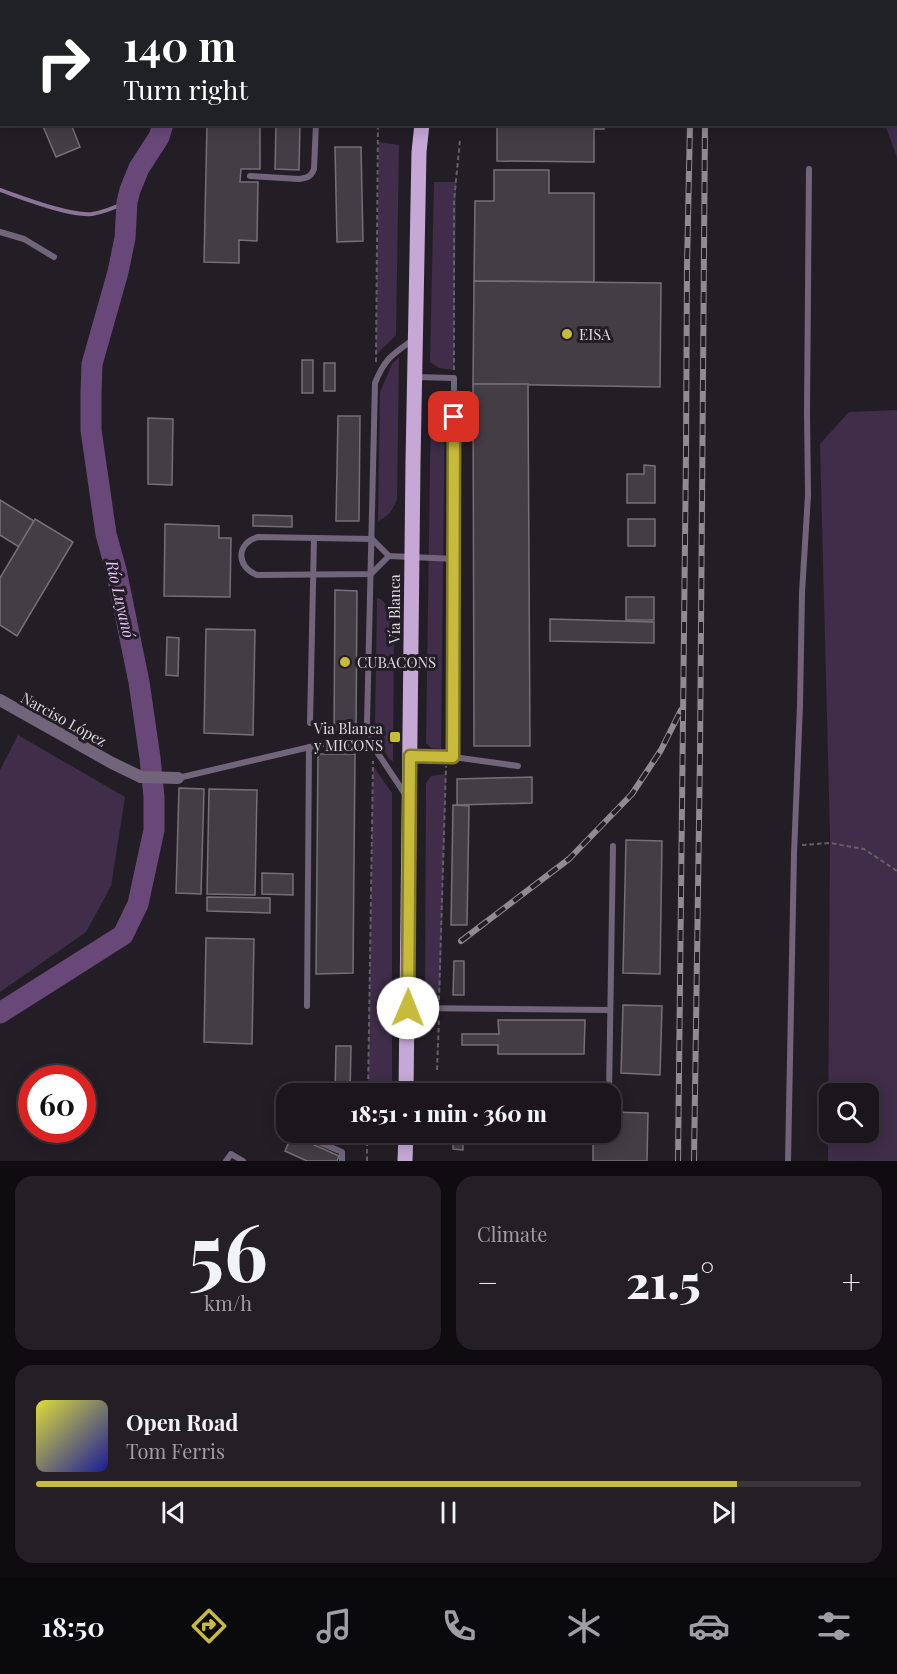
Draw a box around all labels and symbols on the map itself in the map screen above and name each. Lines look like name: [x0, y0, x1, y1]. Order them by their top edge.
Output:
place label: EISA: [579, 324, 611, 344]
marker: EISA: [560, 327, 574, 341]
pin: [428, 391, 479, 442]
water label: Río Luyanó: [102, 557, 140, 641]
street label: Vía Blanca: [384, 574, 404, 645]
place label: CUBACONS: [357, 652, 436, 672]
marker: CUBACONS: [338, 655, 352, 669]
street label: Narciso López: [18, 687, 110, 751]
place label: Via Blanca y MICONS: [313, 718, 384, 755]
marker: Via Blanca y MICONS: [388, 730, 402, 744]
position arrow: [376, 976, 440, 1040]
speed limit sign: 60: [18, 1065, 96, 1143]

